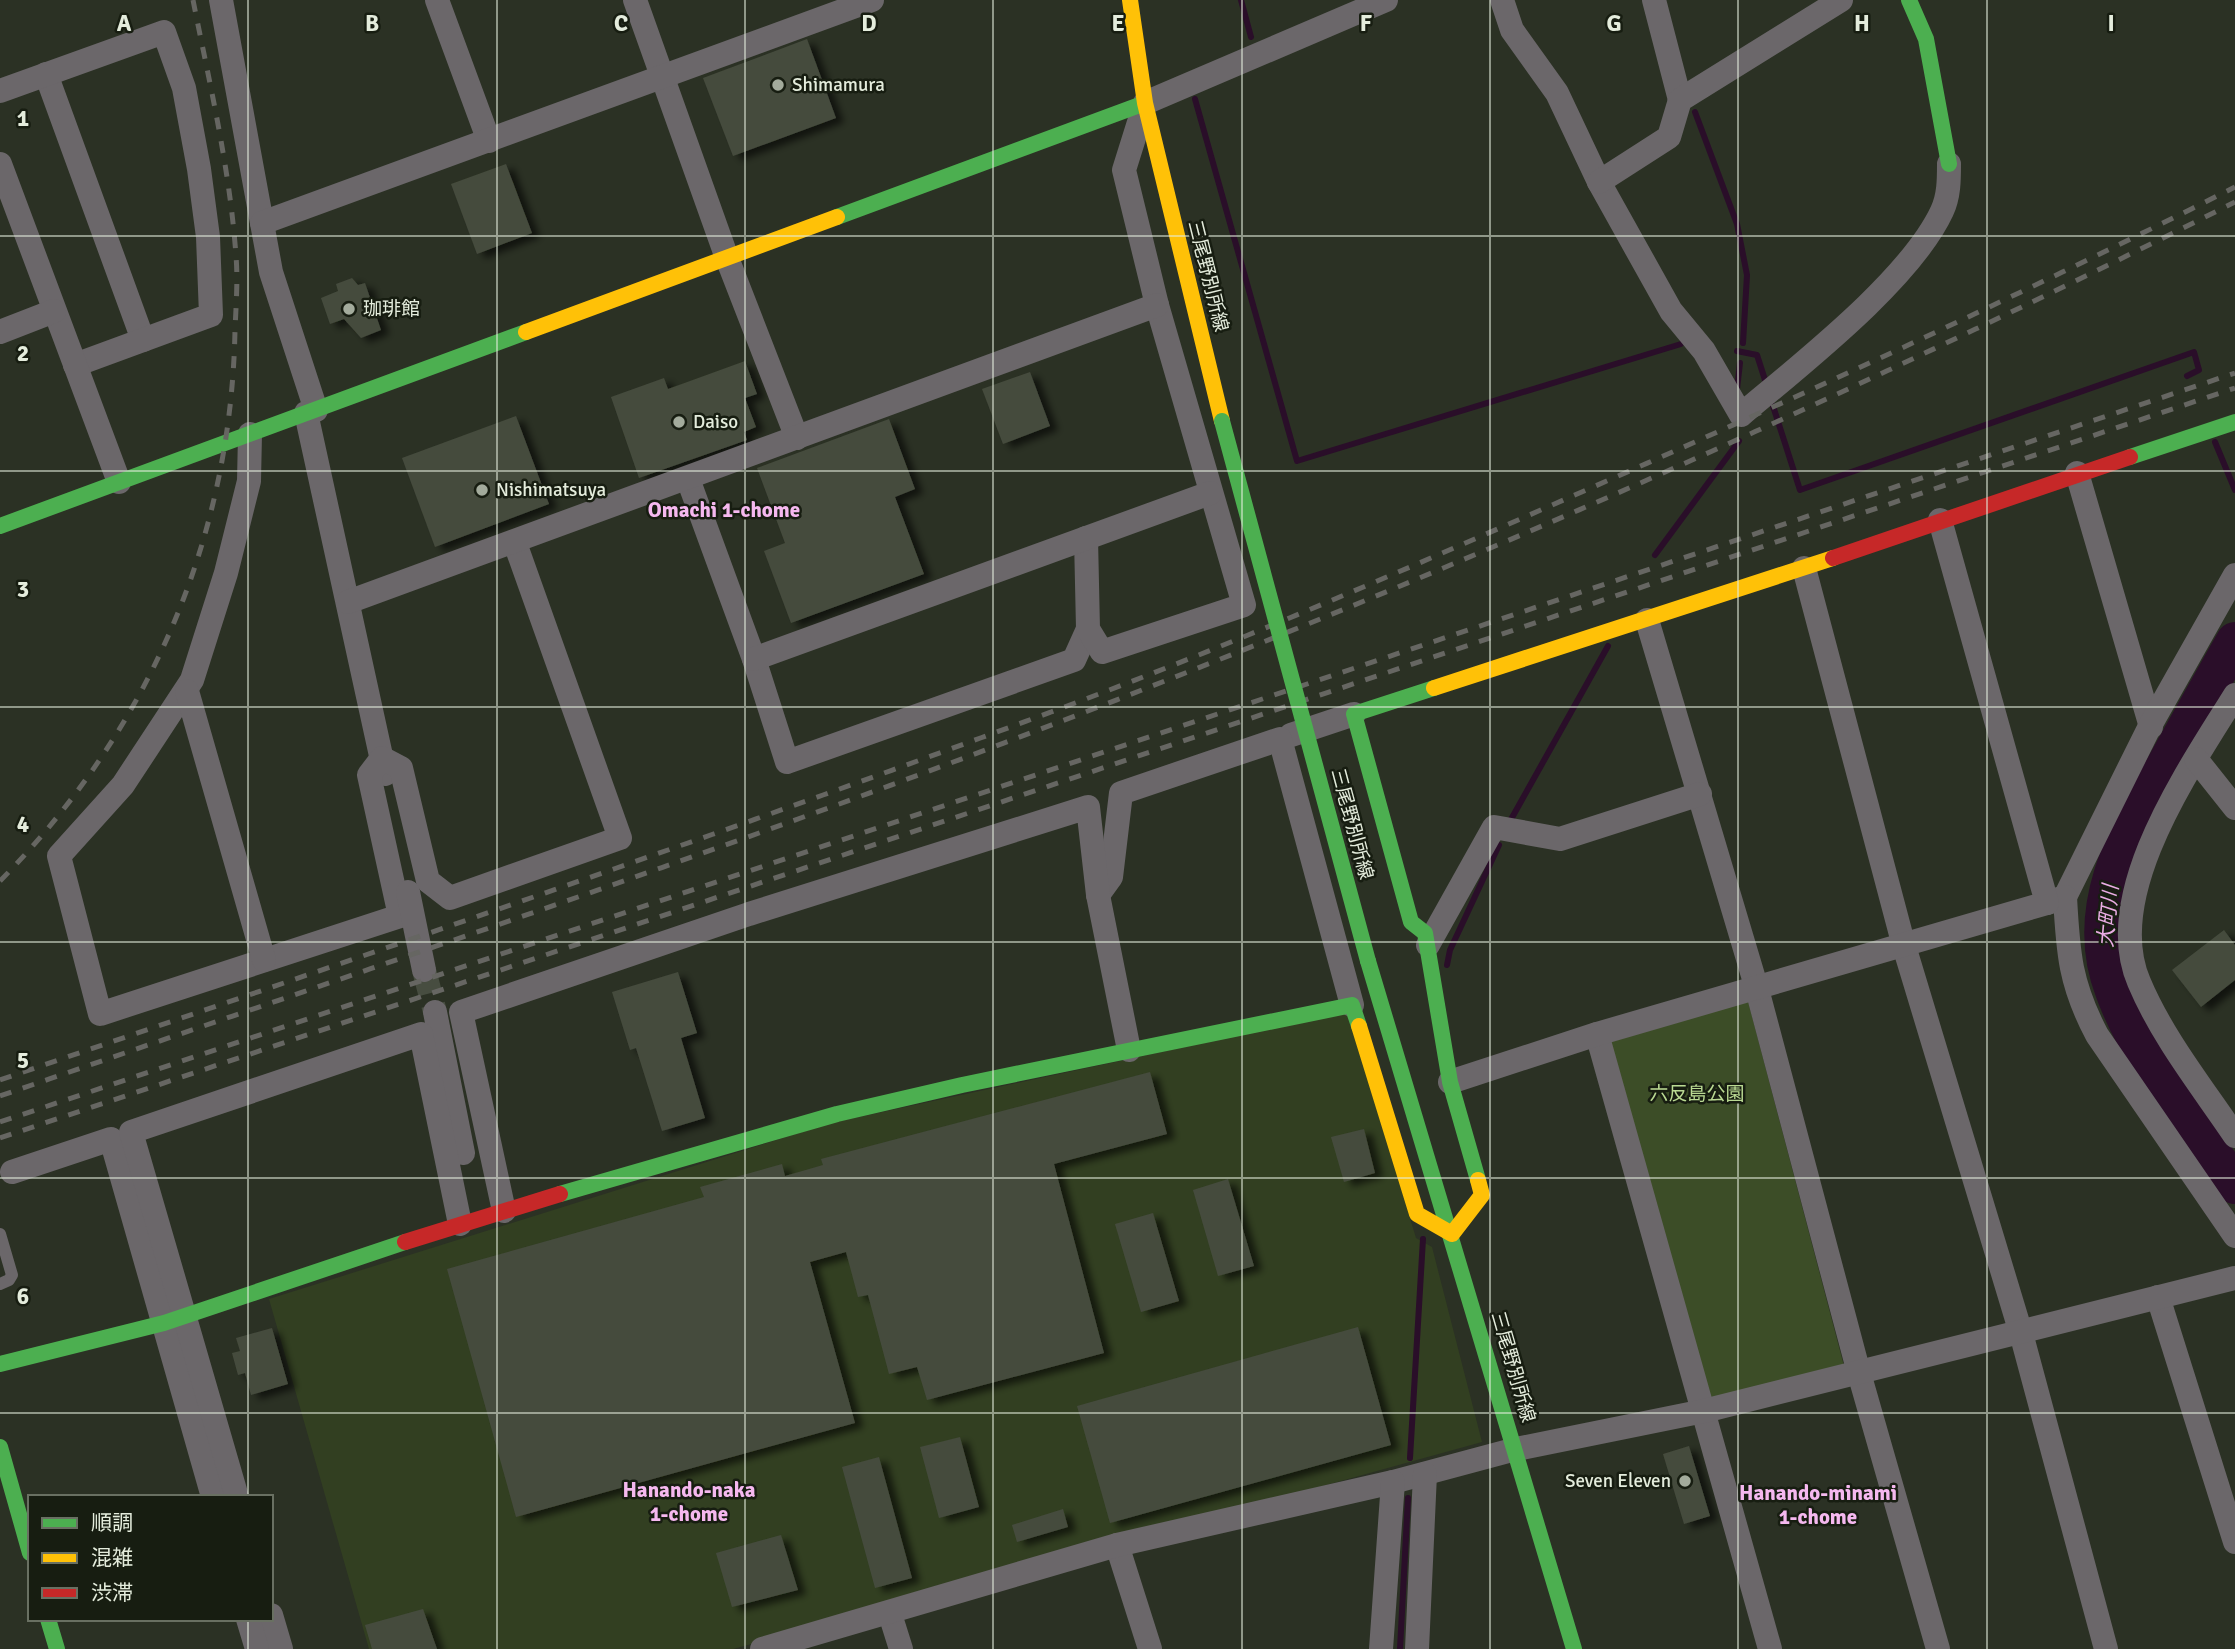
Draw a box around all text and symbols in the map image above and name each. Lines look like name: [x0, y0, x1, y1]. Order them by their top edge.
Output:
text: A: [117, 9, 132, 38]
text: B: [365, 9, 379, 38]
text: C: [614, 9, 628, 38]
text: D: [861, 9, 877, 38]
text: E: [1111, 9, 1125, 38]
text: F: [1360, 9, 1372, 38]
text: G: [1606, 9, 1622, 38]
text: H: [1854, 9, 1870, 38]
text: I: [2107, 9, 2115, 38]
place label: Shimamura: [792, 73, 885, 97]
marker: Shimamura: [770, 77, 786, 93]
text: 1: [17, 104, 29, 133]
street label: 三尾野別所線: [1183, 218, 1233, 334]
place label: 珈琲館: [363, 297, 420, 321]
marker: 珈琲館: [341, 301, 357, 317]
text: 2: [17, 339, 29, 368]
place label: Daiso: [693, 410, 738, 434]
marker: Daiso: [671, 414, 687, 430]
place label: Nishimatsuya: [496, 478, 606, 502]
marker: Nishimatsuya: [474, 482, 490, 498]
district label: Omachi 1-chome: [648, 497, 800, 523]
text: 3: [17, 575, 29, 604]
street label: 三尾野別所線: [1326, 766, 1378, 882]
text: 4: [17, 810, 29, 839]
water label: 大町川: [2092, 881, 2124, 949]
text: 5: [17, 1046, 29, 1075]
park label: 六反島公園: [1649, 1082, 1745, 1106]
text: 6: [17, 1282, 29, 1311]
street label: 三尾野別所線: [1486, 1309, 1540, 1425]
place label: Seven Eleven: [1565, 1469, 1671, 1493]
marker: Seven Eleven: [1677, 1473, 1693, 1489]
district label: Hanando-naka 1-chome: [622, 1477, 756, 1527]
district label: Hanando-minami 1-chome: [1739, 1480, 1897, 1530]
legend: [28, 1495, 273, 1621]
text: 順調: [91, 1510, 133, 1536]
text: 混雑: [91, 1545, 133, 1571]
text: 渋滞: [91, 1580, 133, 1606]

